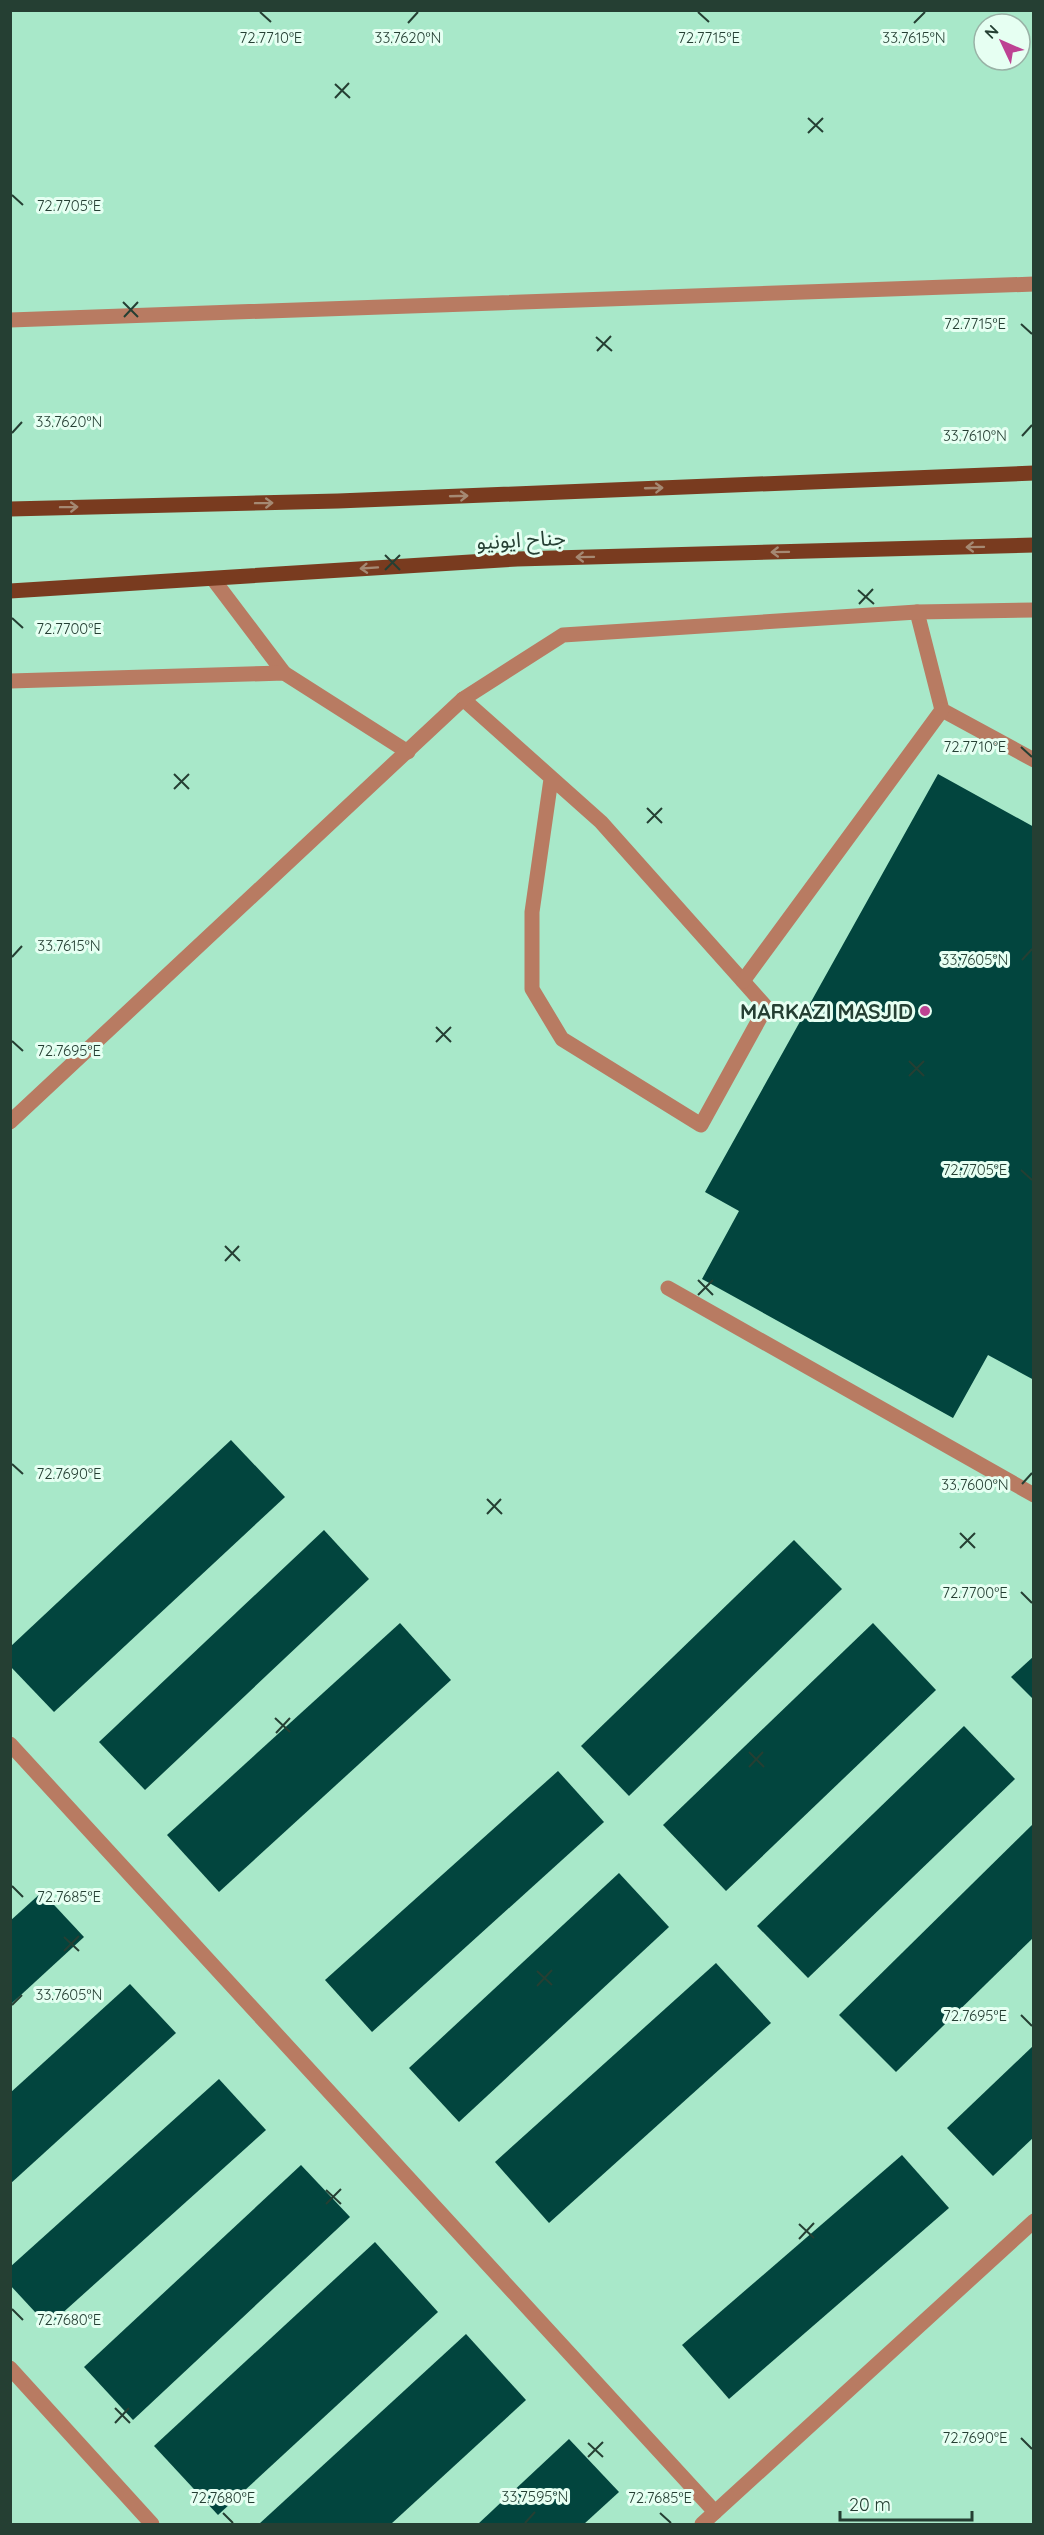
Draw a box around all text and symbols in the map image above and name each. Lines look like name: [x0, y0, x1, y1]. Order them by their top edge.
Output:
north arrow: [972, 12, 1032, 72]
text: N: [980, 20, 1002, 43]
text: 72.7710°E: [240, 28, 302, 47]
text: 33.7620°N: [375, 28, 441, 47]
text: 72.7715°E: [678, 28, 740, 47]
text: 33.7615°N: [882, 28, 946, 47]
text: 72.7705°E: [37, 196, 101, 215]
text: 72.7715°E: [944, 314, 1006, 333]
text: 33.7620°N: [36, 412, 102, 431]
text: 33.7610°N: [943, 426, 1007, 445]
one-way arrow: [643, 483, 663, 494]
one-way arrow: [448, 491, 468, 502]
one-way arrow: [253, 497, 273, 509]
one-way arrow: [58, 501, 78, 513]
street label: جناح ایونیو: [476, 524, 566, 557]
one-way arrow: [966, 541, 986, 553]
one-way arrow: [771, 546, 791, 558]
one-way arrow: [576, 551, 596, 563]
one-way arrow: [360, 563, 380, 574]
text: 72.7700°E: [36, 619, 102, 638]
text: 72.7710°E: [944, 737, 1006, 756]
text: 33.7615°N: [37, 936, 101, 955]
text: 33.7605°N: [942, 950, 1008, 969]
place label: MARKAZI MASJID: [740, 998, 913, 1024]
marker: MARKAZI MASJID: [918, 1004, 932, 1018]
text: 72.7695°E: [37, 1041, 101, 1060]
text: 72.7705°E: [943, 1160, 1007, 1179]
text: 72.7690°E: [37, 1464, 101, 1483]
text: 33.7600°N: [941, 1475, 1009, 1494]
text: 72.7700°E: [942, 1583, 1008, 1602]
text: 72.7685°E: [37, 1887, 101, 1906]
text: 33.7605°N: [36, 1985, 102, 2004]
text: 72.7695°E: [943, 2006, 1007, 2025]
text: 72.7680°E: [37, 2310, 101, 2329]
text: 72.7690°E: [943, 2428, 1007, 2447]
scale bar: [840, 2484, 972, 2522]
text: 33.7595°N: [502, 2487, 568, 2506]
text: 72.7680°E: [191, 2488, 255, 2507]
text: 72.7685°E: [628, 2488, 692, 2507]
text: 20 m: [849, 2493, 891, 2516]

